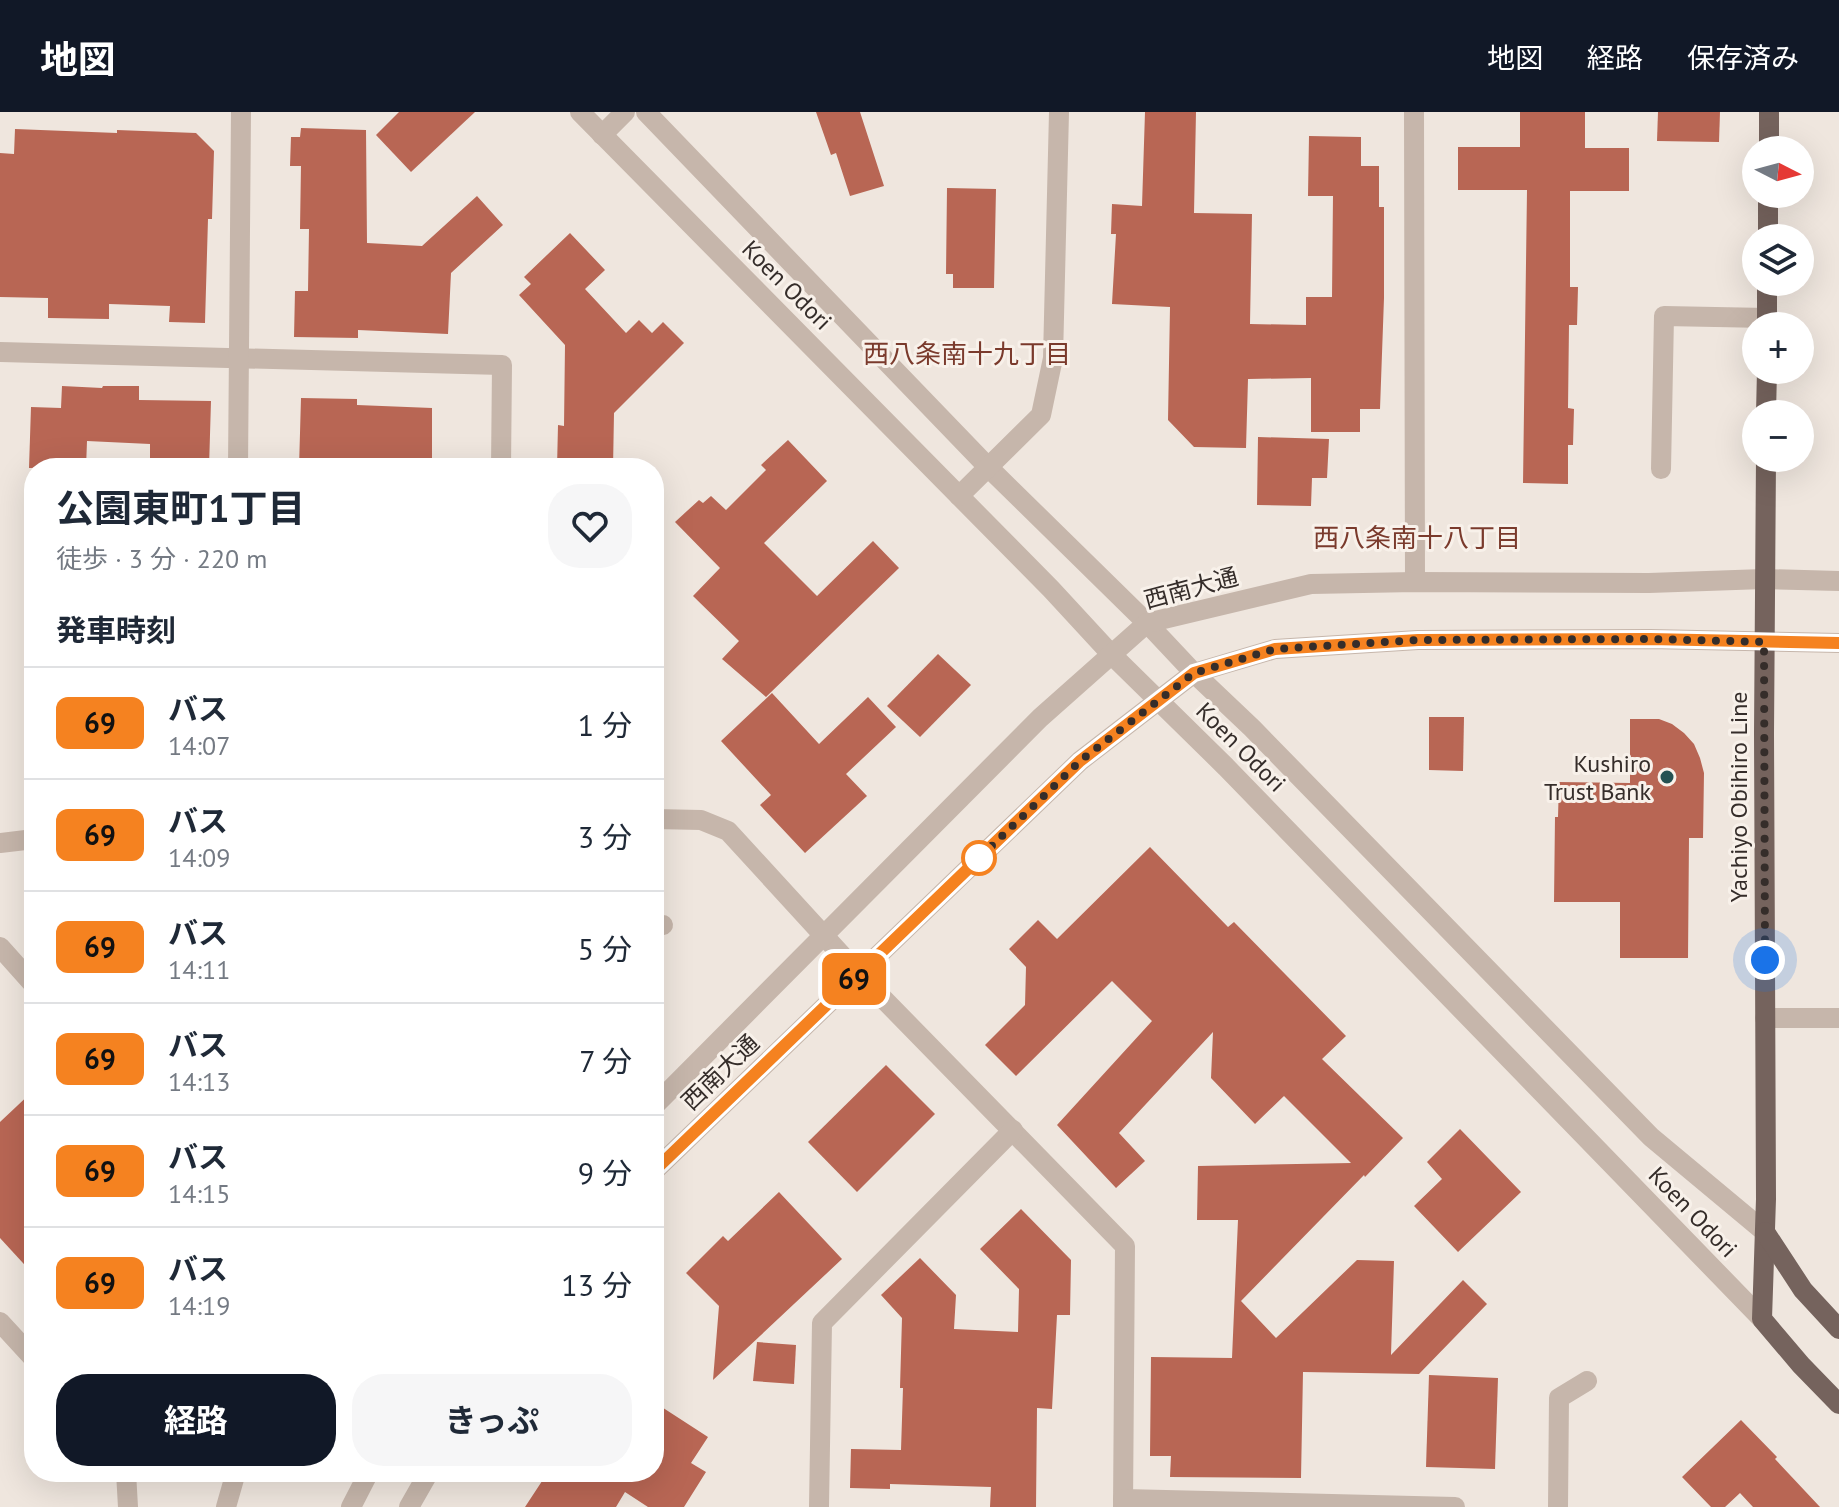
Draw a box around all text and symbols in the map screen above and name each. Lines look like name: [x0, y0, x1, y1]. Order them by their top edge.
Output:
text: 地図: [40, 34, 116, 83]
text: 地図: [1487, 39, 1543, 76]
text: 経路: [1587, 39, 1643, 76]
text: 保存済み: [1687, 39, 1799, 76]
north arrow: [1742, 136, 1814, 208]
map controls: [1742, 136, 1814, 472]
button: layers: [1742, 224, 1814, 296]
street label: Koen Odori: [735, 233, 839, 337]
button: +: [1742, 312, 1814, 384]
district label: 西八条南十九丁目: [863, 337, 1071, 370]
button: −: [1742, 400, 1814, 472]
text: 公園東町1丁目: [56, 483, 306, 532]
button: heart: [548, 484, 632, 568]
district label: 西八条南十八丁目: [1313, 521, 1521, 554]
text: 徒歩 · 3 分 · 220 m: [56, 542, 267, 575]
street label: 西南大通: [1141, 561, 1241, 615]
text: 発車時刻: [56, 610, 176, 649]
text: バス: [168, 689, 228, 728]
street label: Yachiyo Obihiro Line: [1723, 691, 1754, 903]
street label: Koen Odori: [1189, 695, 1293, 799]
text: 69: [84, 704, 116, 741]
text: 1 分: [578, 705, 632, 744]
text: 14:07: [168, 729, 230, 762]
place label: Kushiro Trust Bank: [1544, 748, 1651, 807]
marker: Kushiro Trust Bank: [1658, 768, 1676, 786]
text: バス: [168, 801, 228, 840]
text: 69: [84, 816, 116, 853]
text: 3 分: [578, 817, 632, 856]
text: 14:09: [168, 841, 230, 874]
unlabelled marker: [962, 841, 996, 875]
text: バス: [168, 913, 228, 952]
text: 69: [84, 928, 116, 965]
text: 5 分: [578, 929, 632, 968]
your location: [1745, 940, 1785, 980]
text: 14:11: [168, 953, 230, 986]
line badge: 69: [818, 953, 890, 1005]
text: 69: [838, 960, 870, 997]
text: バス: [168, 1025, 228, 1064]
street label: 西南大通: [675, 1028, 765, 1116]
text: 69: [84, 1040, 116, 1077]
text: 7 分: [579, 1041, 632, 1080]
text: 14:13: [168, 1065, 230, 1098]
text: バス: [168, 1137, 228, 1176]
text: 69: [84, 1152, 116, 1189]
text: 9 分: [578, 1153, 632, 1192]
street label: Koen Odori: [1642, 1160, 1744, 1264]
text: 14:15: [168, 1177, 230, 1210]
text: バス: [168, 1249, 228, 1288]
text: 69: [84, 1264, 116, 1301]
text: 13 分: [561, 1265, 632, 1304]
text: 14:19: [168, 1289, 230, 1322]
button: 経路: [56, 1374, 336, 1466]
button: きっぷ: [352, 1374, 632, 1466]

